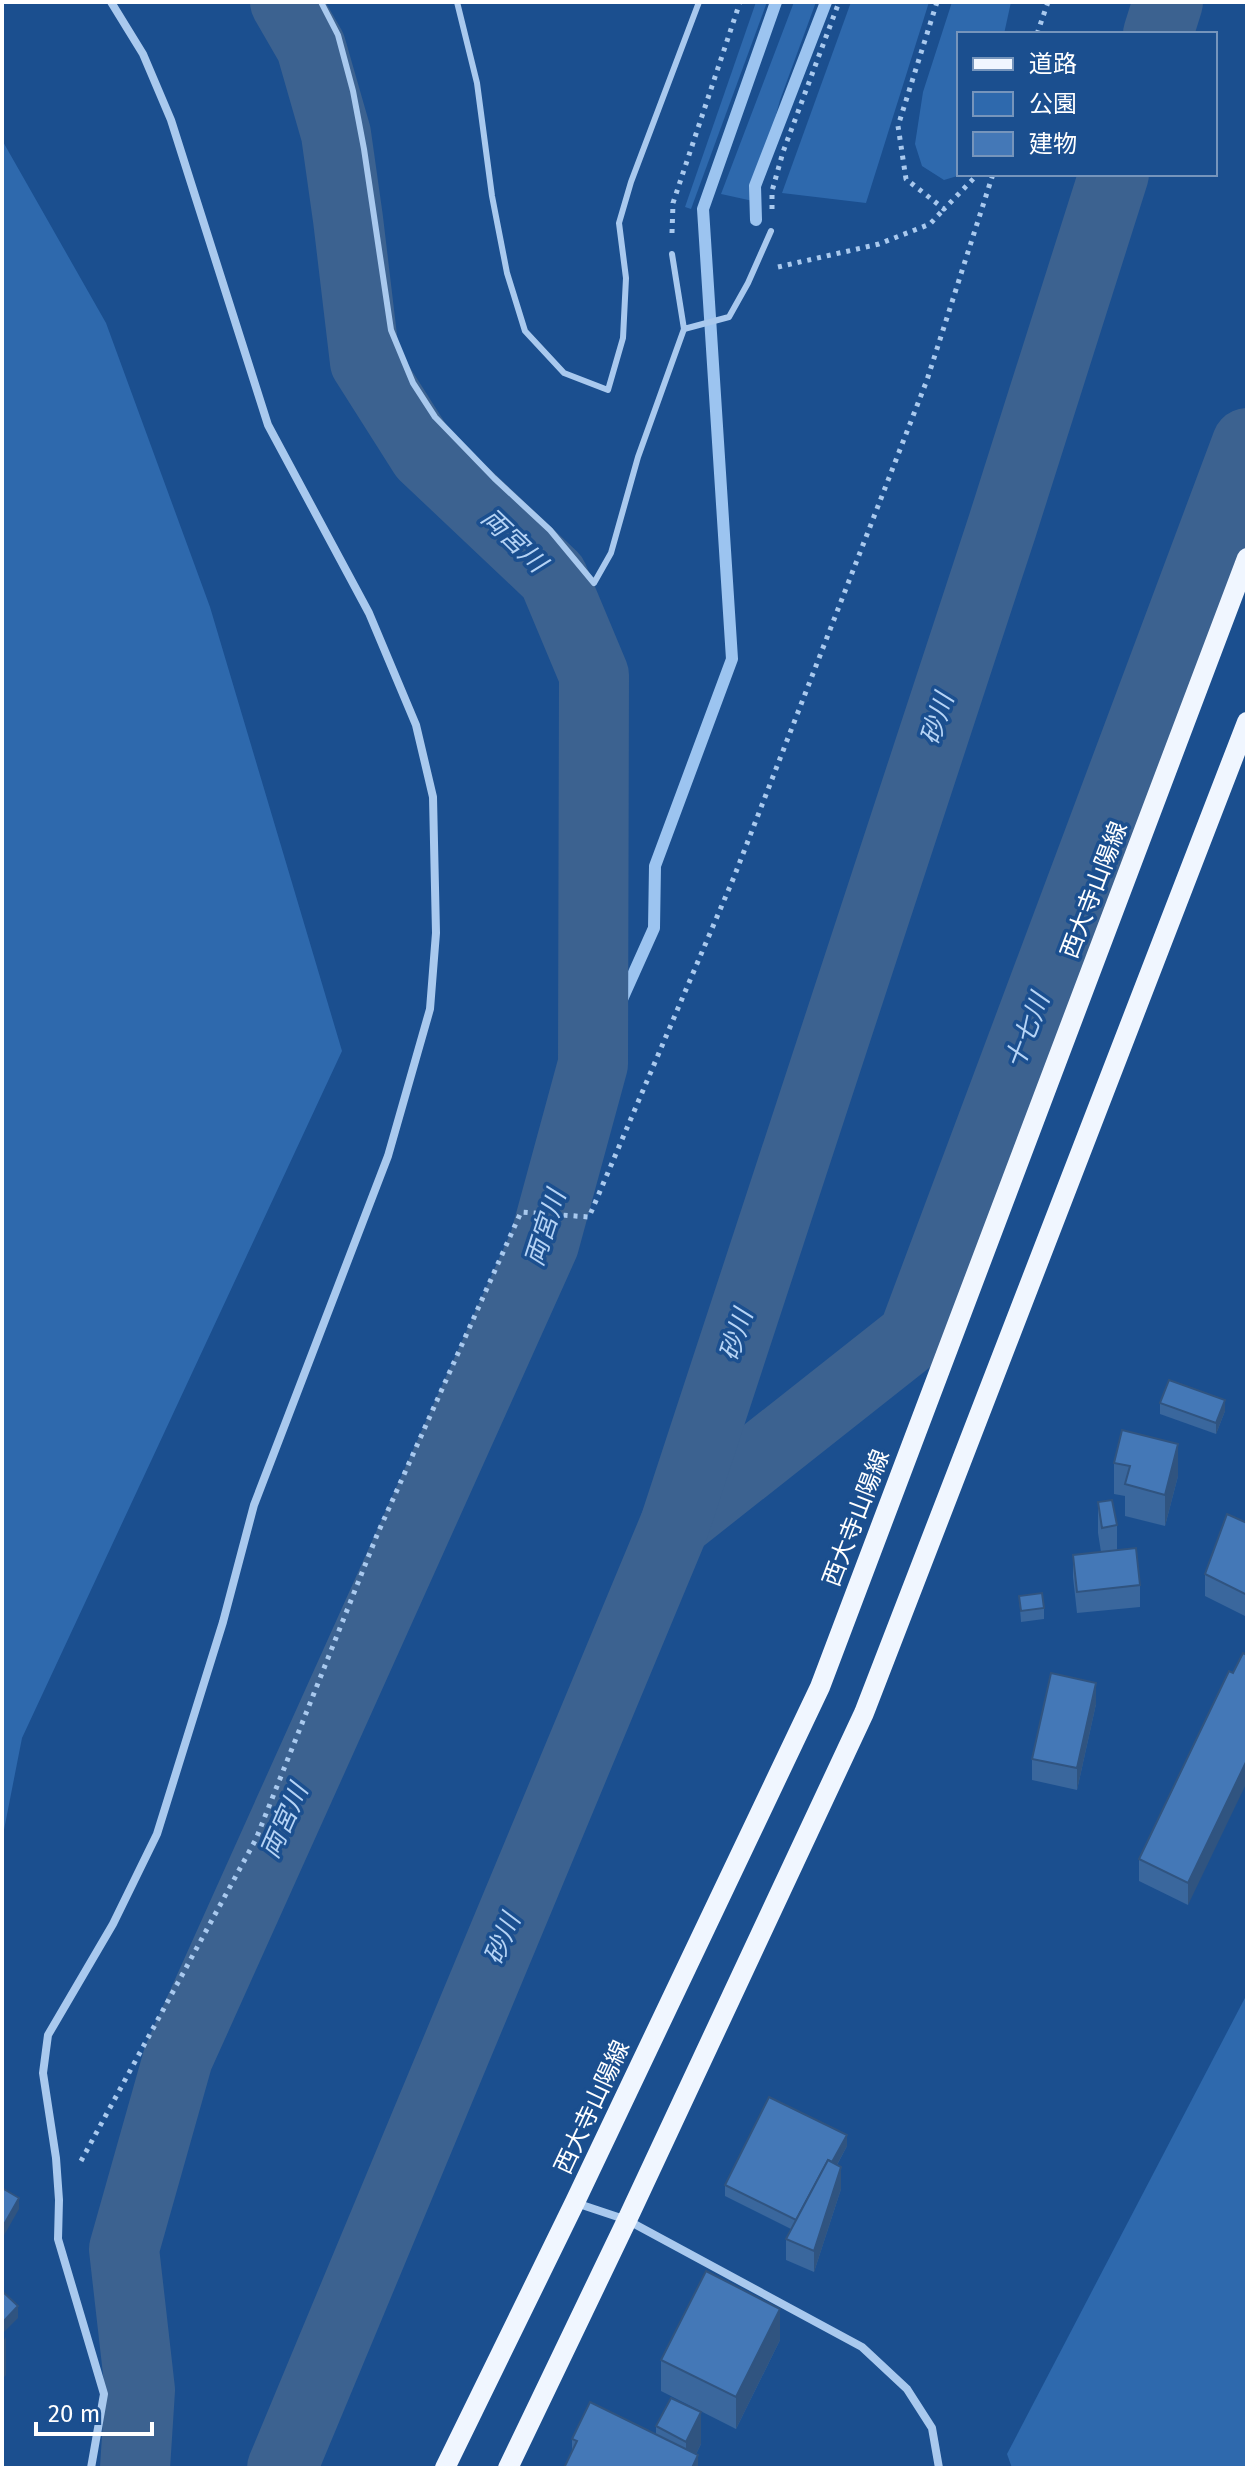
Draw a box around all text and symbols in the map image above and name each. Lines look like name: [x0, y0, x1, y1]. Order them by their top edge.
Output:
legend: [957, 32, 1217, 176]
text: 道路: [1029, 50, 1077, 78]
text: 公園: [1029, 90, 1077, 118]
text: 建物: [1029, 130, 1077, 158]
water label: 両宮川: [475, 502, 555, 581]
water label: 砂川: [915, 687, 961, 749]
street label: 西大寺山陽線: [1055, 818, 1133, 962]
water label: 十七川: [999, 986, 1057, 1073]
water label: 両宮川: [519, 1183, 573, 1270]
water label: 砂川: [714, 1303, 760, 1365]
street label: 西大寺山陽線: [817, 1446, 895, 1590]
water label: 両宮川: [254, 1777, 316, 1863]
water label: 砂川: [478, 1906, 528, 1969]
street label: 西大寺山陽線: [549, 2036, 635, 2178]
scale bar: [36, 2386, 152, 2436]
text: 20 m: [48, 2400, 100, 2428]

